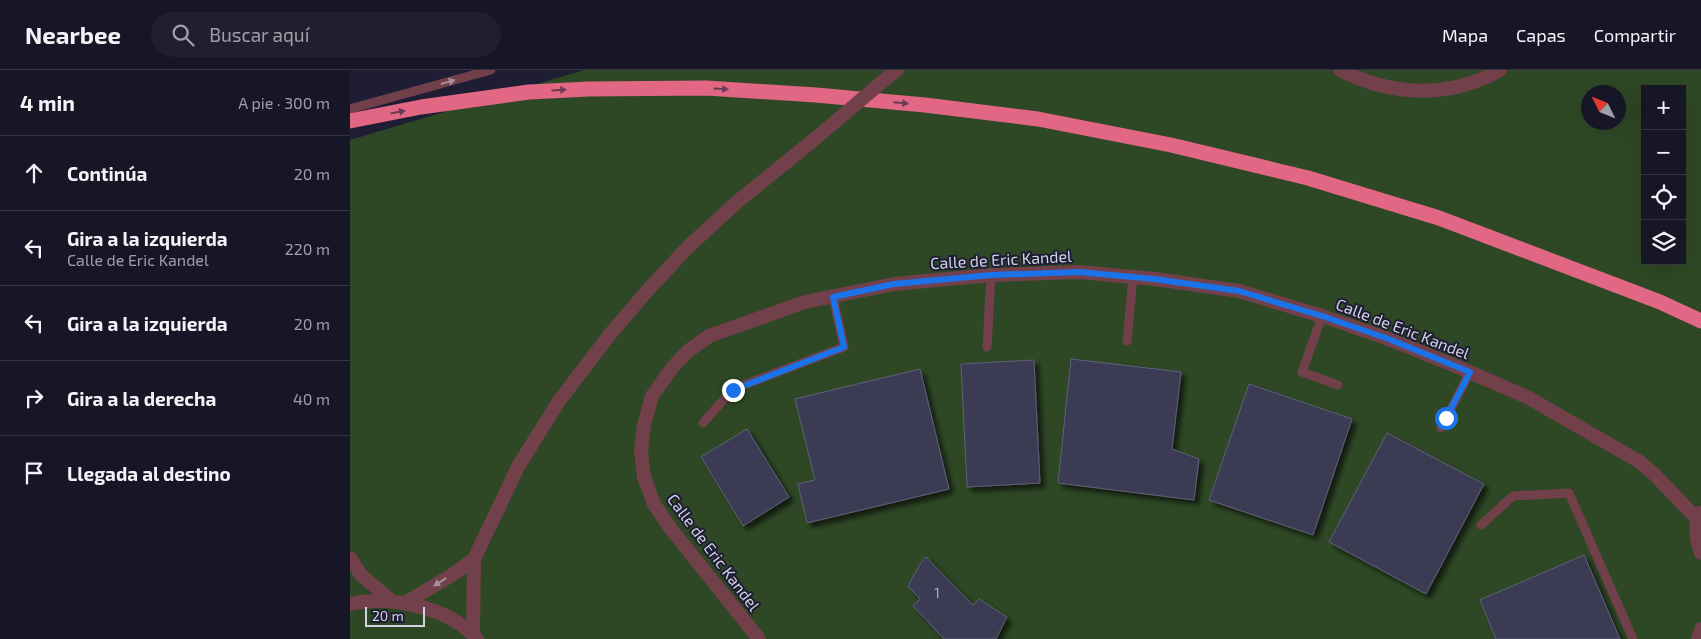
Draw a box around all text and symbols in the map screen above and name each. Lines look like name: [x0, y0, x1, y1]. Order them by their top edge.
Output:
search box: [151, 12, 501, 57]
text: Nearbee: [25, 20, 121, 49]
icon: search: [169, 21, 197, 49]
text: Buscar aquí: [209, 23, 309, 46]
text: Mapa: [1442, 24, 1488, 46]
text: Capas: [1516, 24, 1566, 46]
text: Compartir: [1594, 24, 1676, 46]
one-way arrow: [440, 78, 455, 86]
one-way arrow: [713, 85, 729, 93]
north arrow: [1581, 85, 1626, 130]
map controls: [1641, 85, 1686, 265]
button: +: [1641, 85, 1686, 130]
one-way arrow: [551, 86, 567, 94]
text: 4 min: [20, 90, 75, 115]
text: A pie · 300 m: [238, 93, 330, 112]
one-way arrow: [893, 99, 909, 107]
one-way arrow: [390, 107, 406, 115]
button: −: [1641, 130, 1686, 175]
icon: ahead: [20, 159, 48, 187]
text: Continúa: [67, 162, 147, 185]
text: 20 m: [294, 164, 330, 183]
button: locate: [1641, 175, 1686, 220]
button: layers: [1641, 220, 1686, 265]
text: Gira a la izquierda: [67, 227, 228, 250]
icon: left: [20, 234, 48, 262]
text: 220 m: [285, 239, 330, 258]
street label: Calle de Eric Kandel: [930, 246, 1072, 272]
text: Calle de Eric Kandel: [67, 250, 209, 269]
street label: Calle de Eric Kandel: [1333, 294, 1473, 362]
icon: left: [20, 309, 48, 337]
text: Gira a la izquierda: [67, 312, 228, 335]
text: 20 m: [294, 314, 330, 333]
route end: [722, 379, 745, 402]
icon: right: [20, 384, 48, 412]
text: Gira a la derecha: [67, 387, 216, 410]
text: 40 m: [293, 389, 330, 408]
route start: [1435, 407, 1458, 430]
icon: arrive: [20, 459, 48, 487]
text: Llegada al destino: [67, 462, 231, 485]
street label: Calle de Eric Kandel: [664, 490, 764, 614]
one-way arrow: [433, 577, 446, 587]
house number: 1: [934, 584, 940, 601]
scale bar: [365, 604, 425, 627]
text: 20 m: [372, 607, 404, 624]

